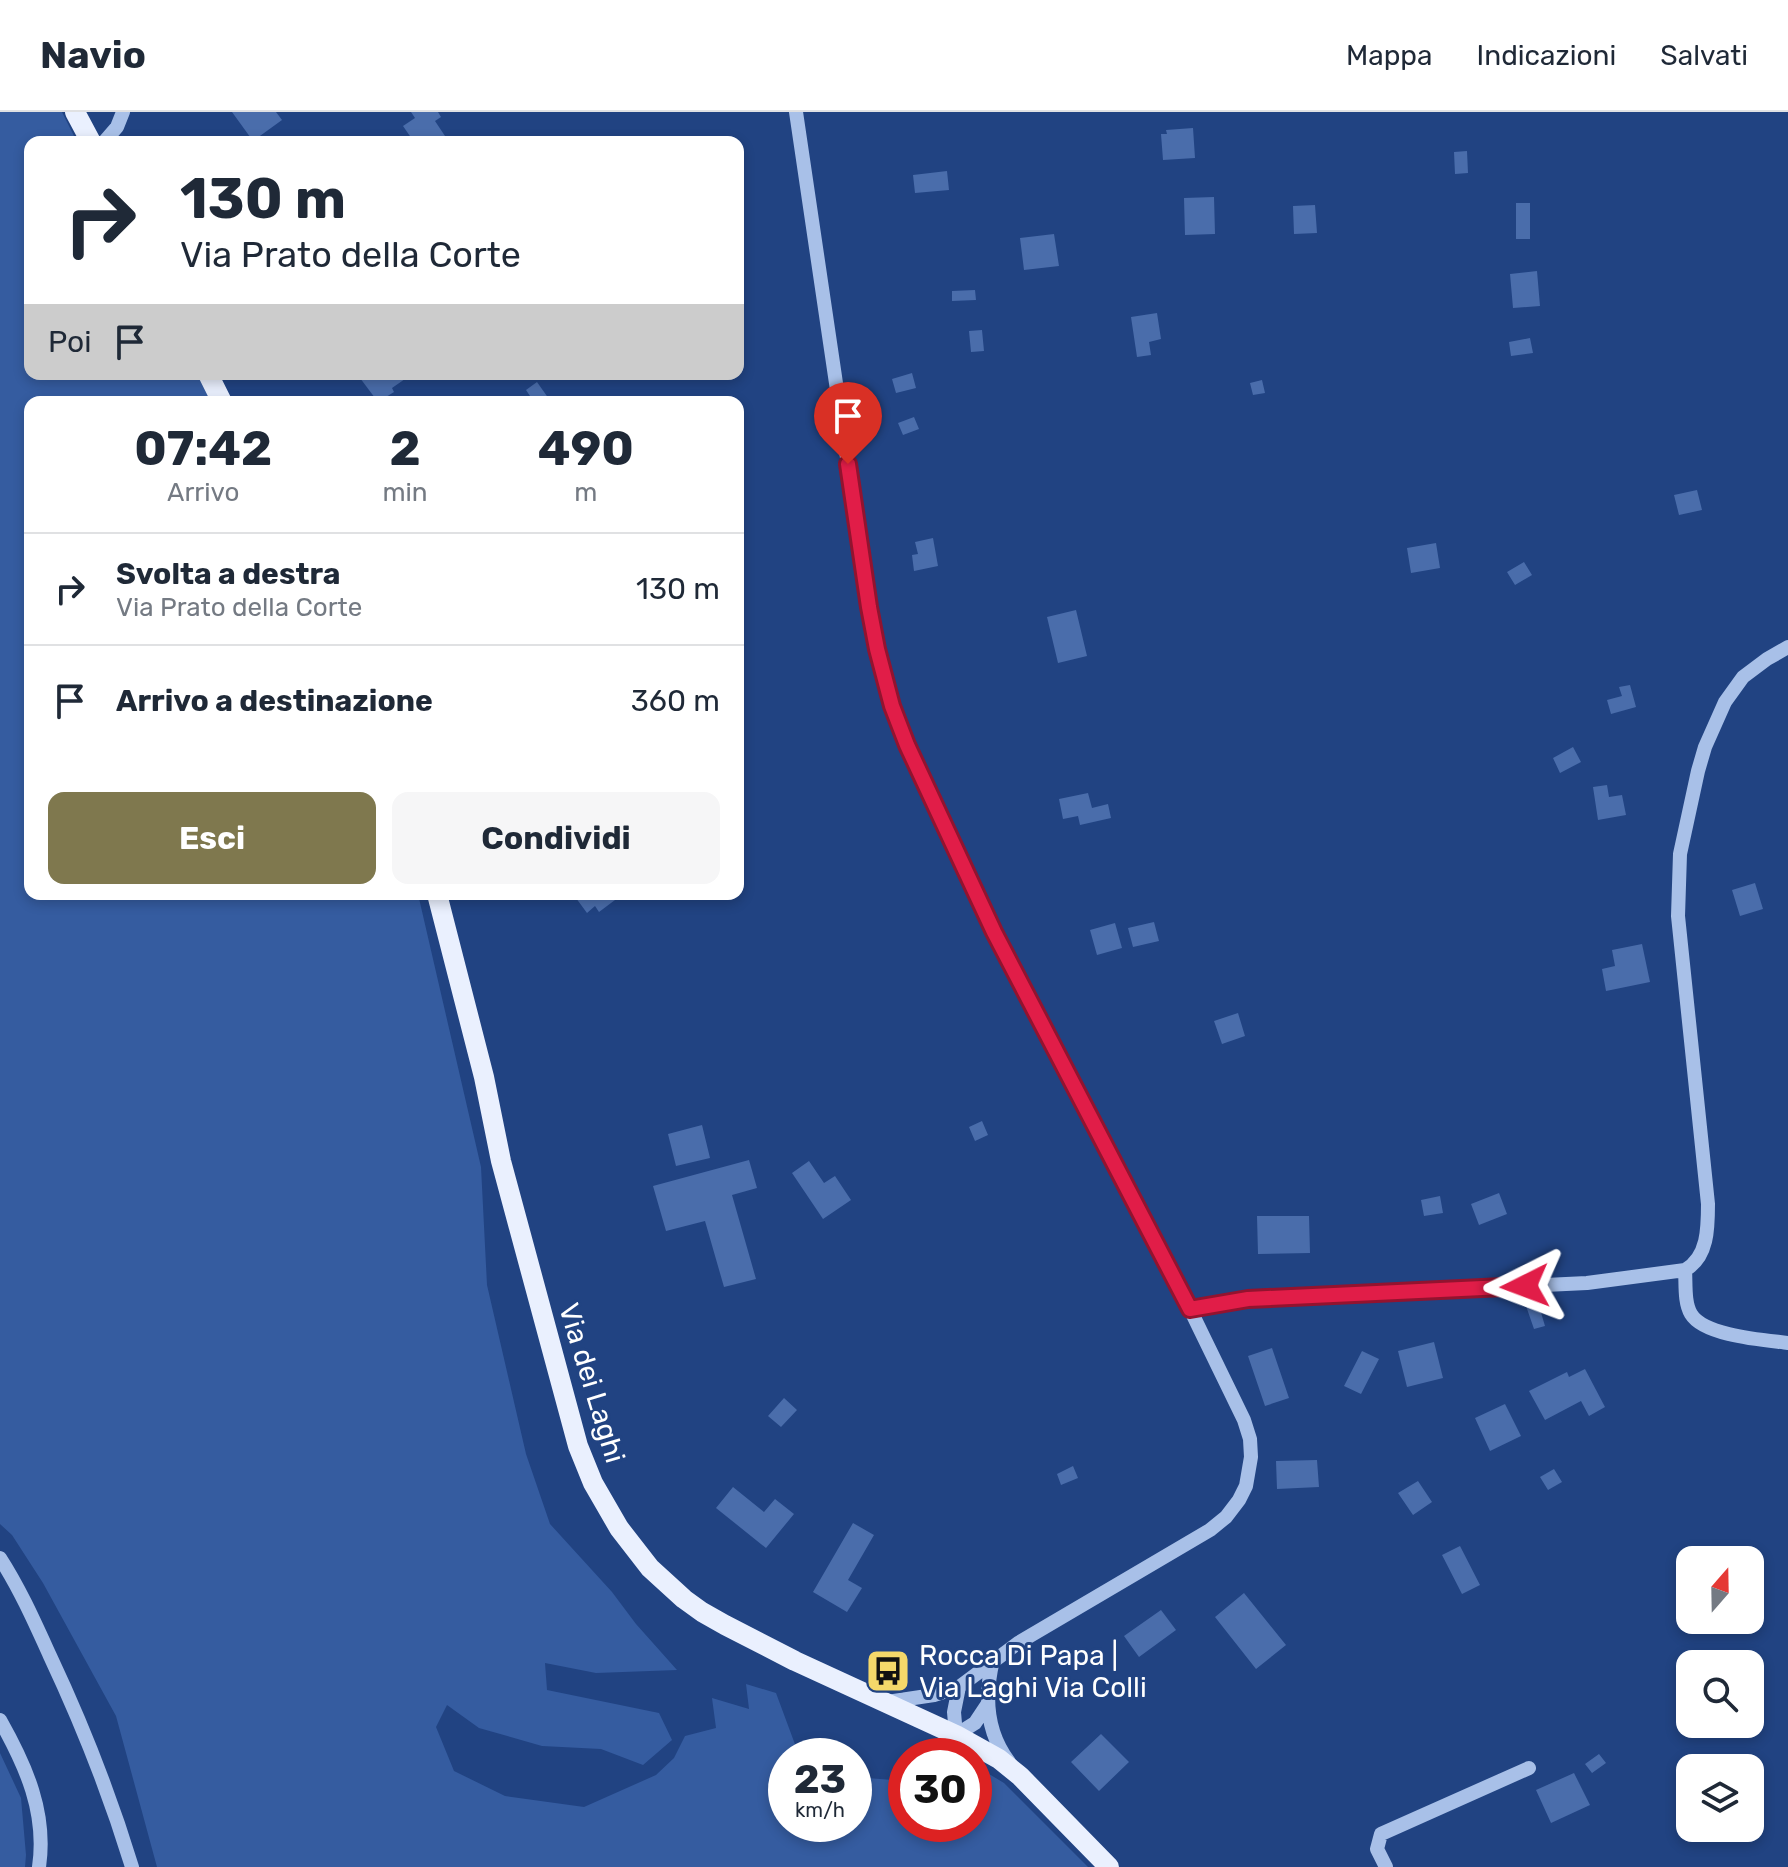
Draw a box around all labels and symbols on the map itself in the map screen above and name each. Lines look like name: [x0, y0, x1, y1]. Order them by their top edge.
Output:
pin: [814, 382, 882, 464]
position arrow: [1483, 1244, 1567, 1328]
street label: Via dei Laghi: [552, 1299, 632, 1467]
north arrow: [1676, 1546, 1764, 1634]
place label: Rocca Di Papa | Via Laghi Via Colli: [919, 1639, 1147, 1704]
bus stop icon: Rocca Di Papa | Via Laghi Via Colli: [864, 1647, 912, 1695]
speed limit sign: 30: [888, 1738, 992, 1842]

